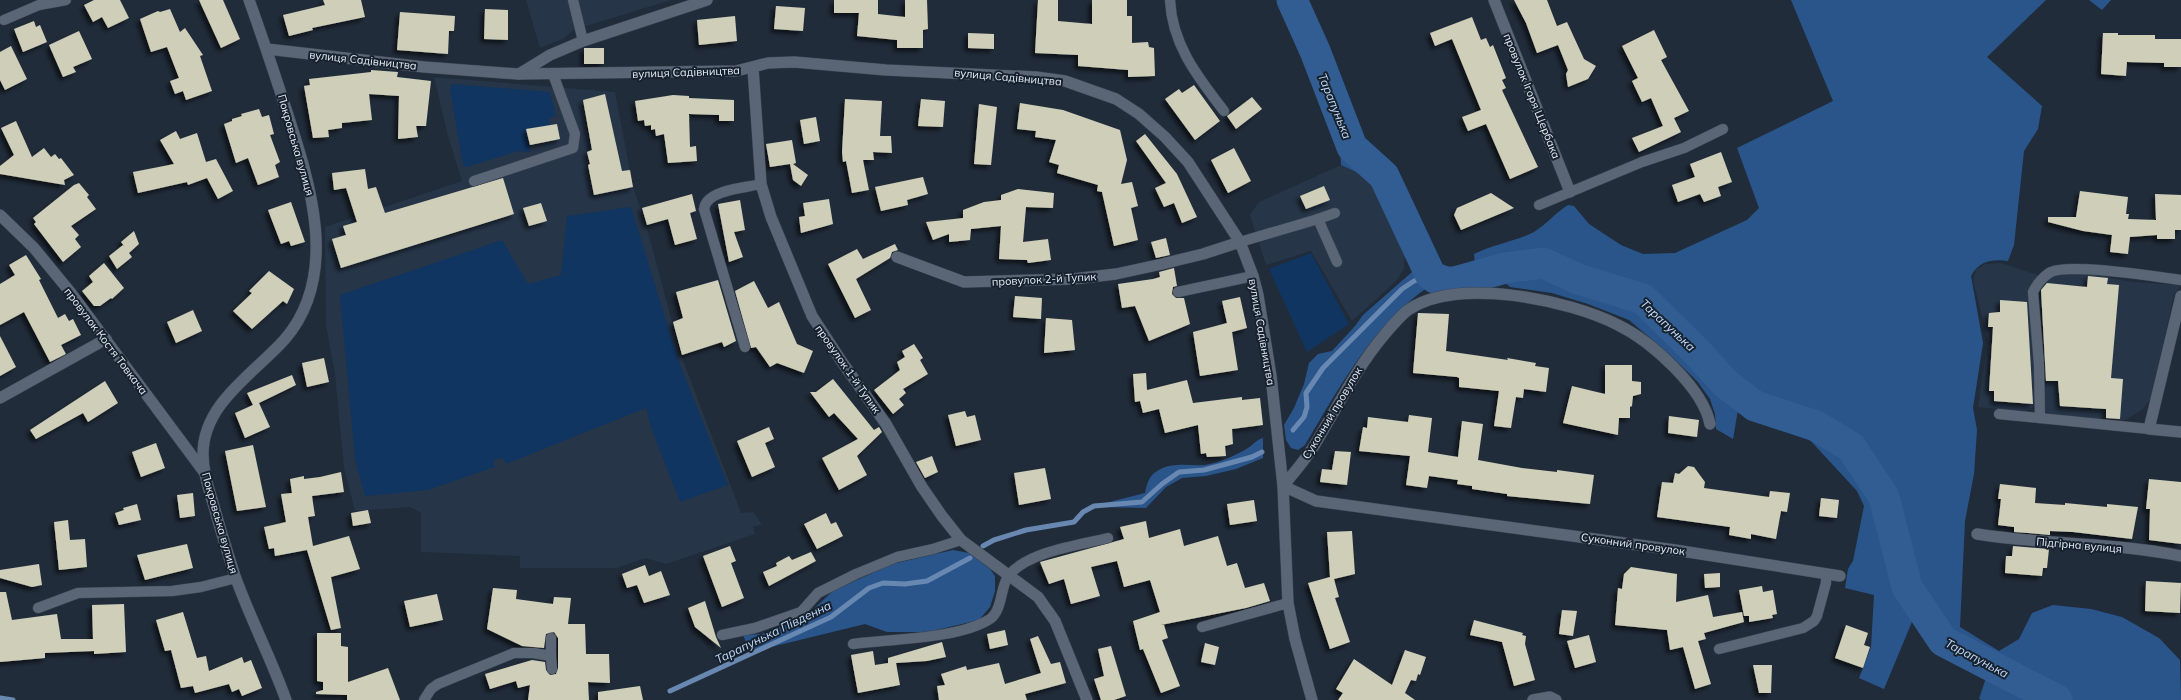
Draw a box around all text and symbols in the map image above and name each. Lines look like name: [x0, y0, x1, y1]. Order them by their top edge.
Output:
street label: провулок Ігоря Щербака: [1500, 31, 1564, 161]
street label: вулиця Садівництва: [309, 47, 417, 73]
street label: вулиця Садівництва: [632, 63, 740, 81]
street label: вулиця Садівництва: [954, 65, 1062, 89]
water label: Тарапунька: [1315, 71, 1355, 141]
street label: Покровська вулиця: [275, 93, 317, 197]
street label: провулок 2-й Тупик: [991, 269, 1097, 289]
street label: вулиця Садівництва: [1246, 278, 1278, 386]
street label: провулок Костя Товкача: [61, 285, 151, 397]
water label: Тарапунька: [1637, 296, 1699, 354]
street label: провулок 1-й Тупик: [812, 322, 884, 416]
street label: Суконний провулок: [1299, 364, 1365, 462]
street label: Покровська вулиця: [199, 471, 241, 575]
street label: Суконний провулок: [1580, 530, 1686, 558]
street label: Підгірна вулиця: [2036, 534, 2122, 556]
water label: Тарапунька Південна: [713, 597, 833, 667]
water label: Тарапунька: [1943, 635, 2011, 681]

